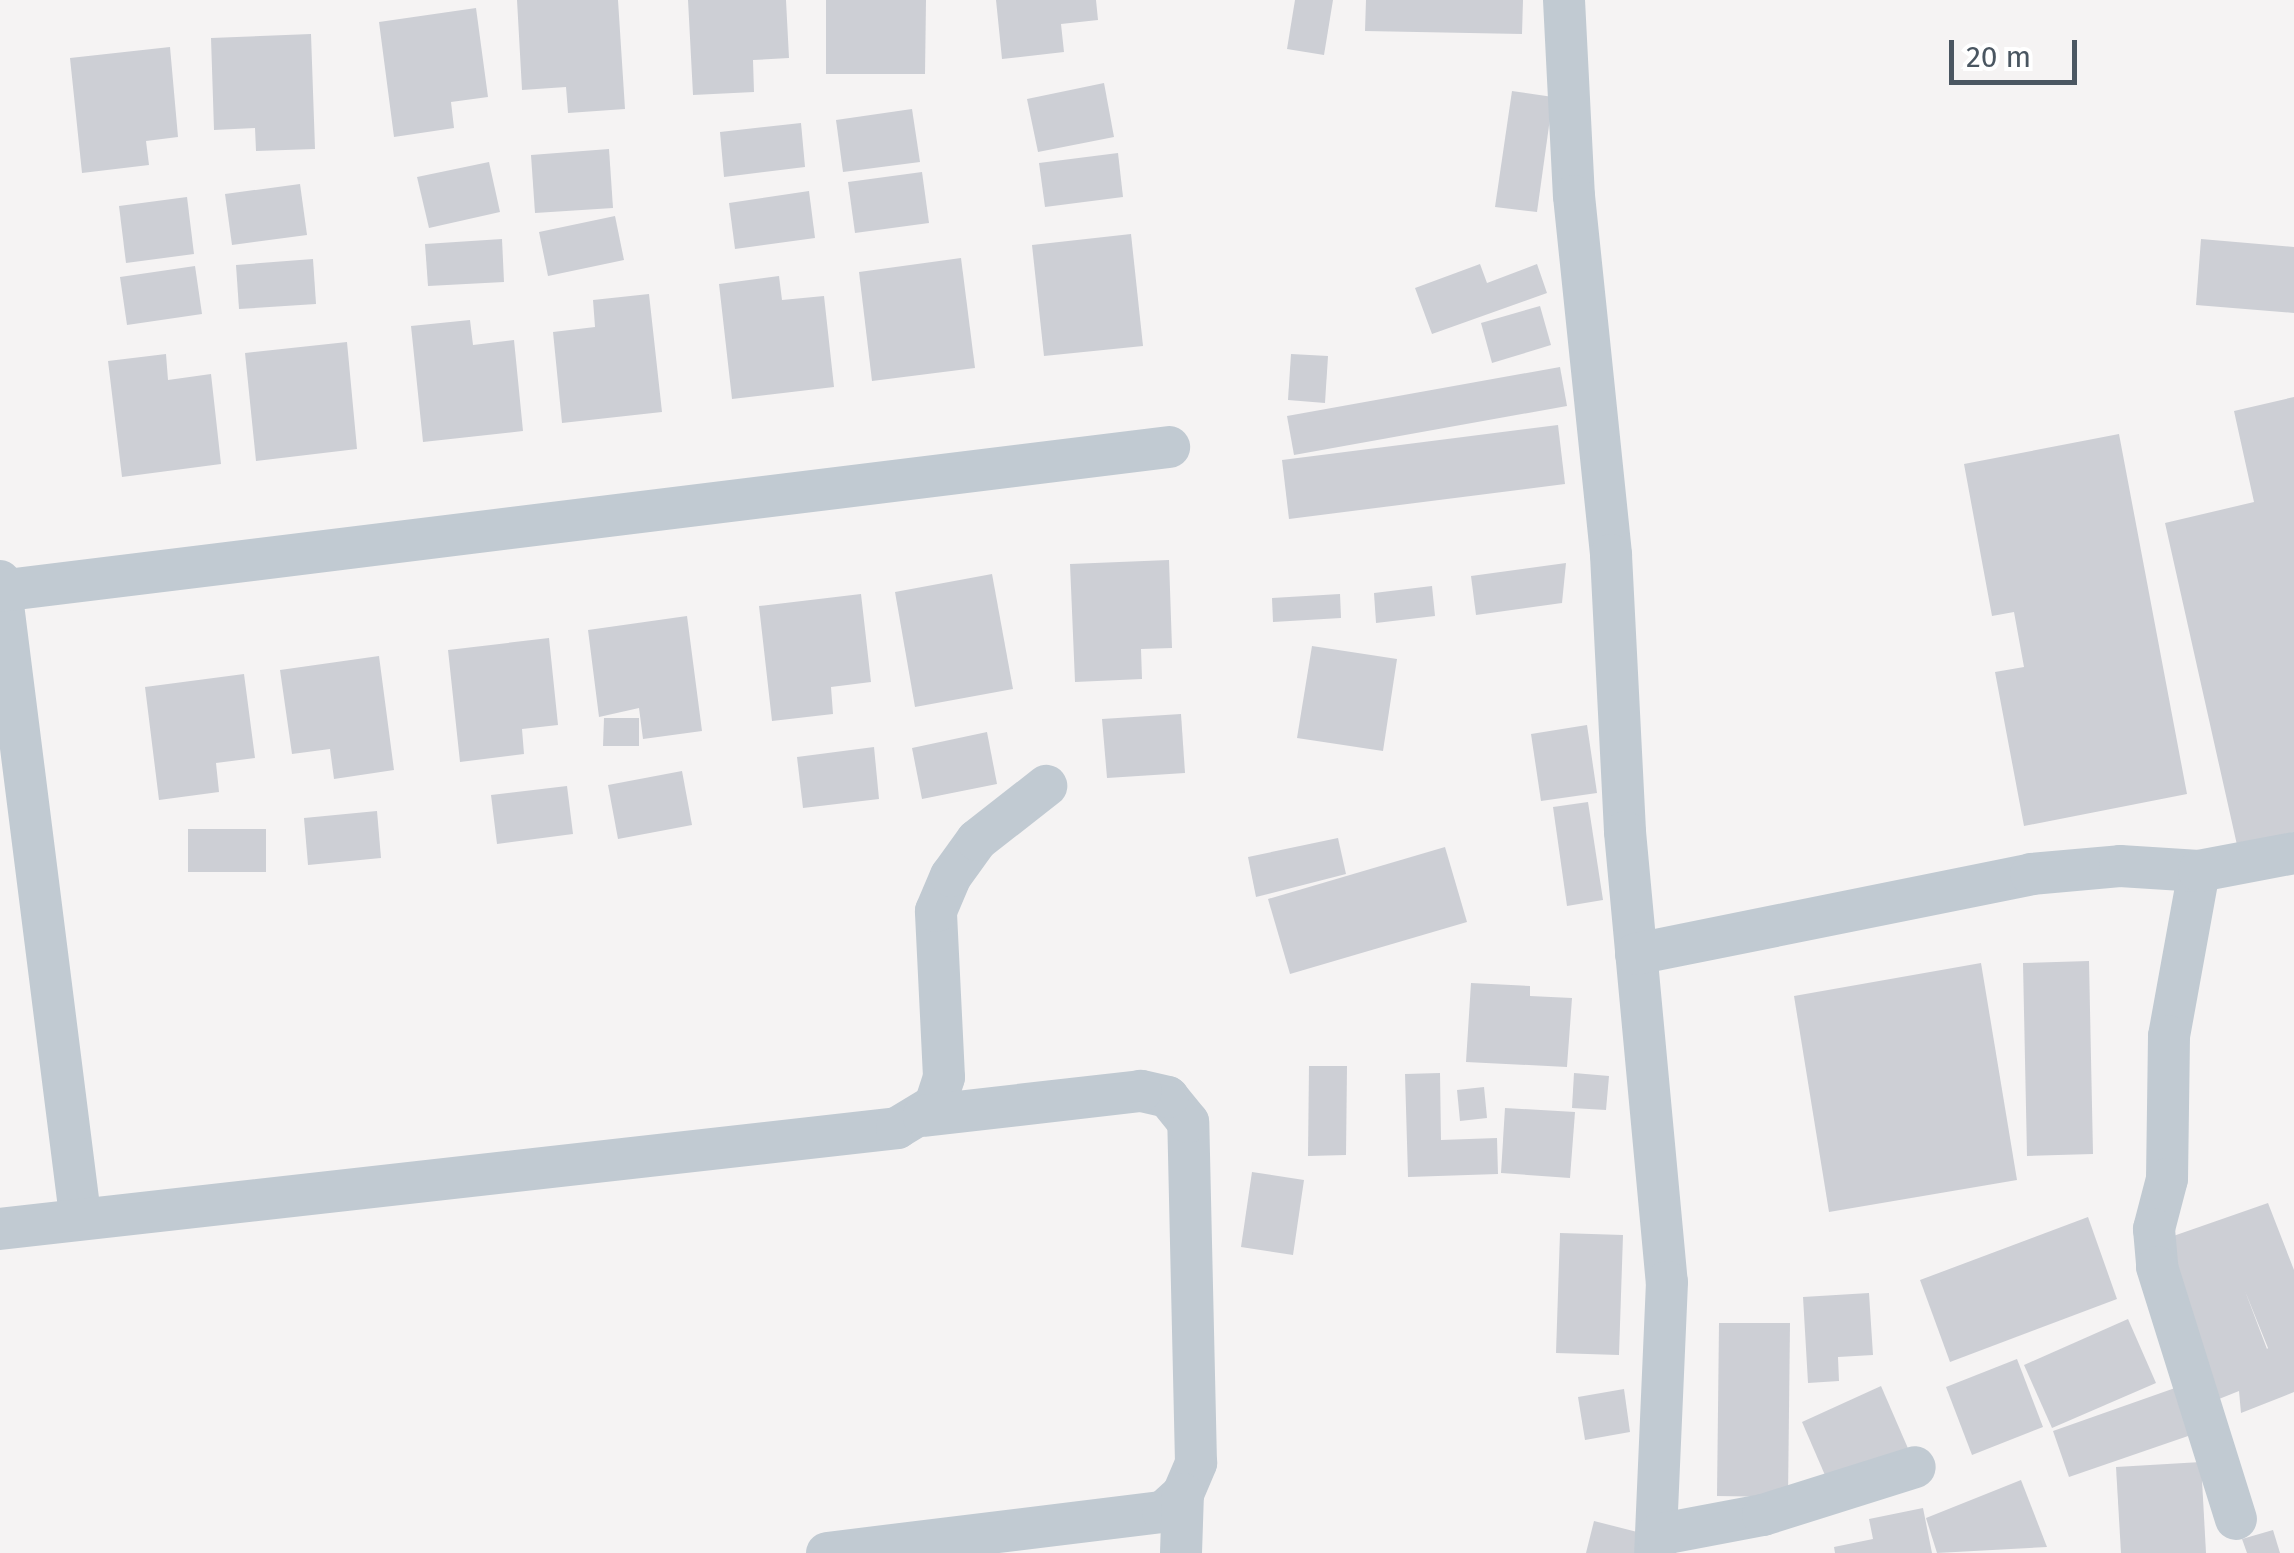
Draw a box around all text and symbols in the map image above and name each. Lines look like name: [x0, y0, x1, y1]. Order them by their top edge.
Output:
scale bar: [1954, 20, 2082, 82]
text: 20 m: [1966, 39, 2031, 75]

